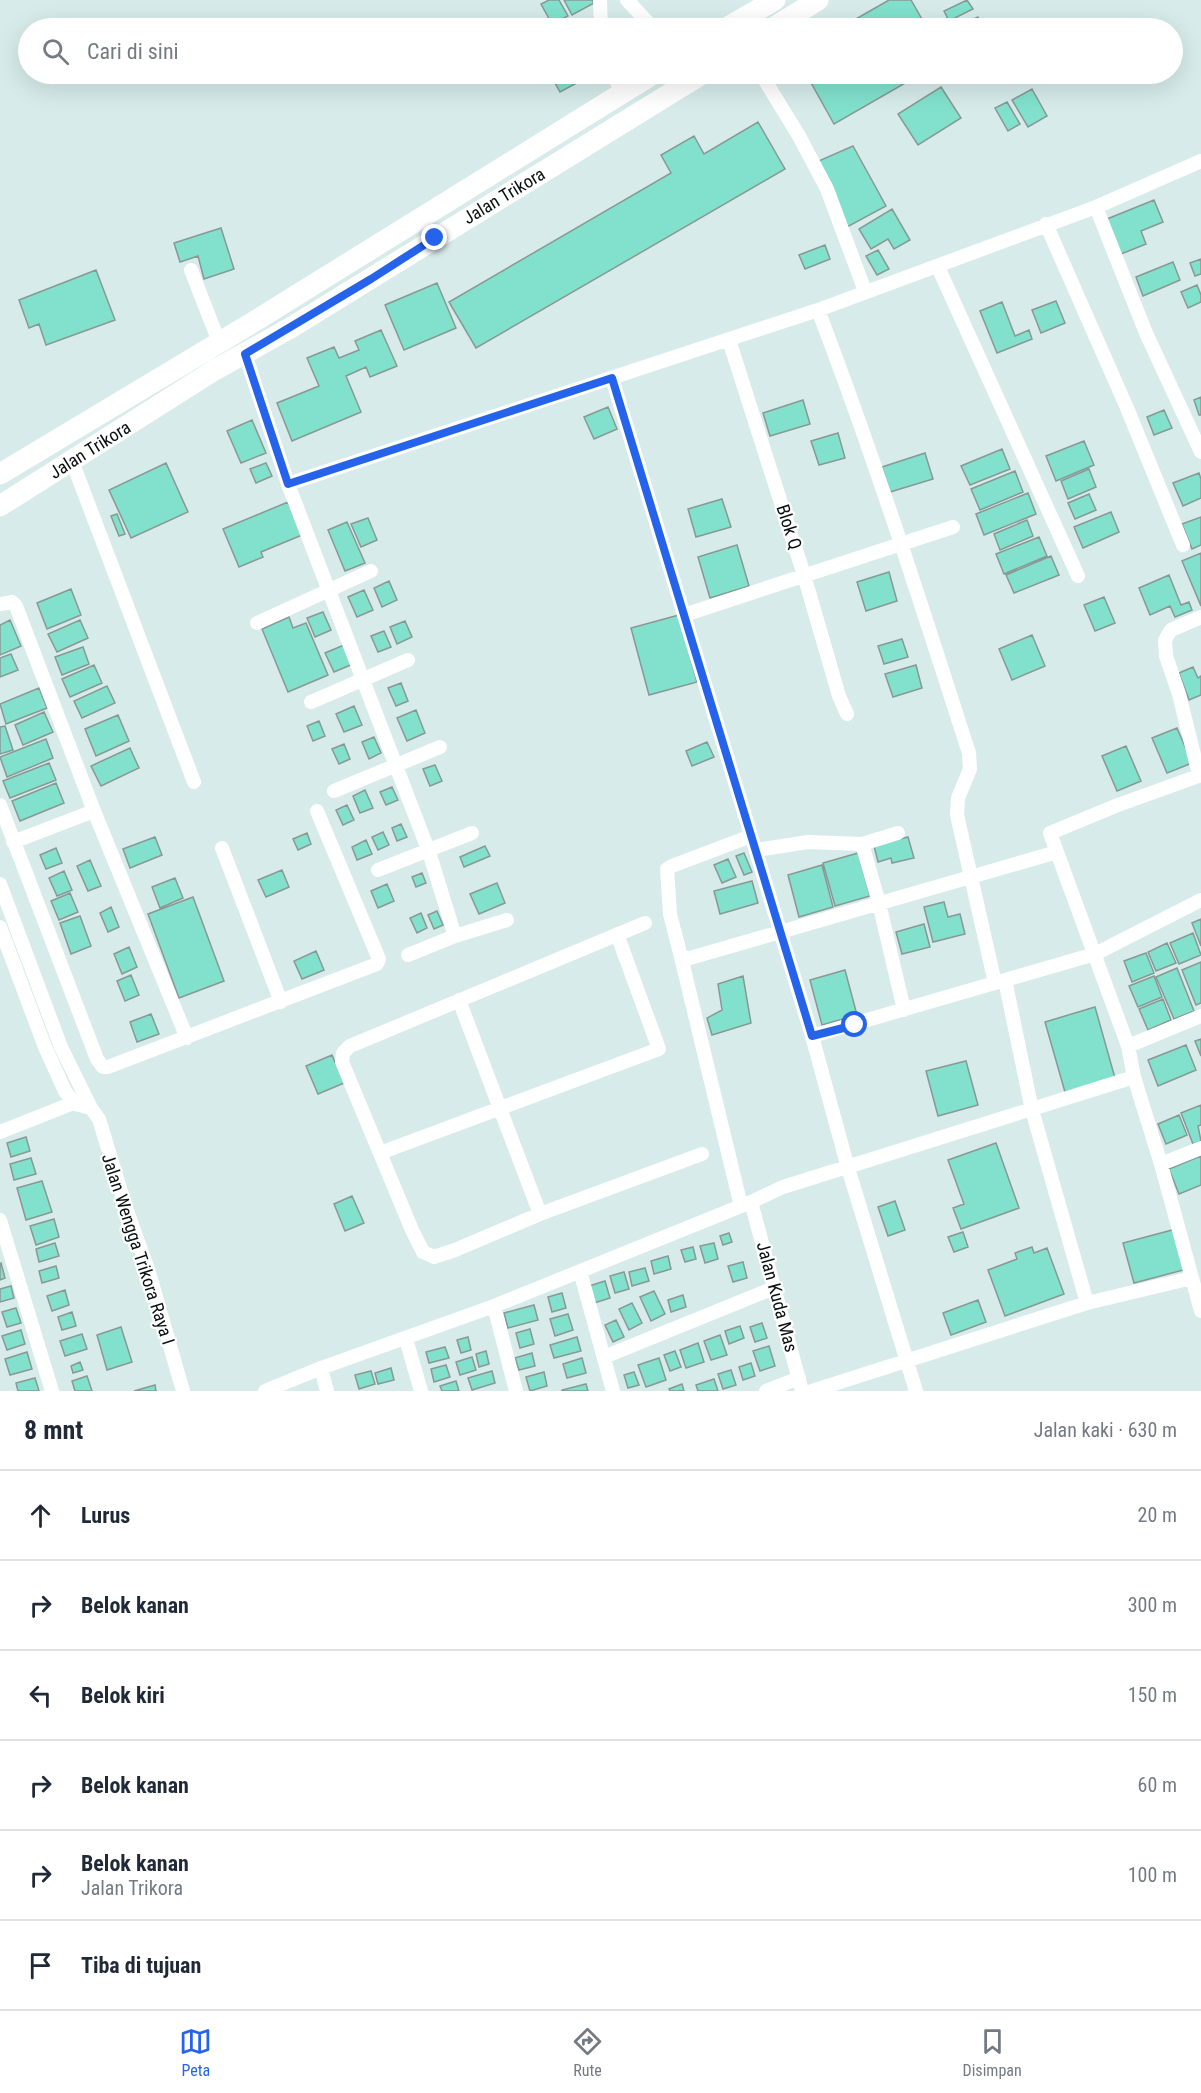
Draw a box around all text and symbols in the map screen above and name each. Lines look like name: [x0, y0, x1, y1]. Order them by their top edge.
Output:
search box: [18, 18, 1183, 84]
icon: search: [39, 35, 72, 68]
text: Cari di sini: [87, 39, 179, 64]
street label: Jalan Trikora: [459, 163, 548, 228]
route end: [421, 224, 447, 250]
street label: Jalan Trikora: [45, 416, 134, 483]
street label: Blok Q: [772, 502, 807, 552]
route start: [841, 1011, 867, 1037]
street label: Jalan Wengga Trikora Raya I: [98, 1151, 179, 1347]
street label: Jalan Kuda Mas: [753, 1239, 802, 1354]
text: 8 mnt: [24, 1415, 83, 1445]
text: Jalan kaki · 630 m: [1034, 1418, 1177, 1442]
icon: ahead: [24, 1499, 57, 1532]
text: Lurus: [81, 1503, 130, 1528]
text: 20 m: [1138, 1503, 1177, 1527]
icon: right: [24, 1589, 57, 1622]
text: Belok kanan: [81, 1593, 189, 1618]
text: 300 m: [1128, 1593, 1177, 1617]
icon: left: [24, 1679, 57, 1712]
text: Belok kiri: [81, 1683, 165, 1708]
text: 150 m: [1128, 1683, 1177, 1707]
icon: right: [24, 1769, 57, 1802]
text: Belok kanan: [81, 1773, 189, 1798]
text: 60 m: [1138, 1773, 1177, 1797]
text: Belok kanan: [81, 1851, 189, 1876]
icon: right: [24, 1859, 57, 1892]
text: 100 m: [1128, 1863, 1177, 1887]
text: Jalan Trikora: [81, 1876, 183, 1900]
icon: arrive: [24, 1949, 57, 1982]
text: Tiba di tujuan: [81, 1953, 201, 1978]
tab: Peta: [179, 2025, 212, 2080]
tab: Rute: [571, 2025, 604, 2080]
tab: Disimpan: [963, 2025, 1022, 2080]

